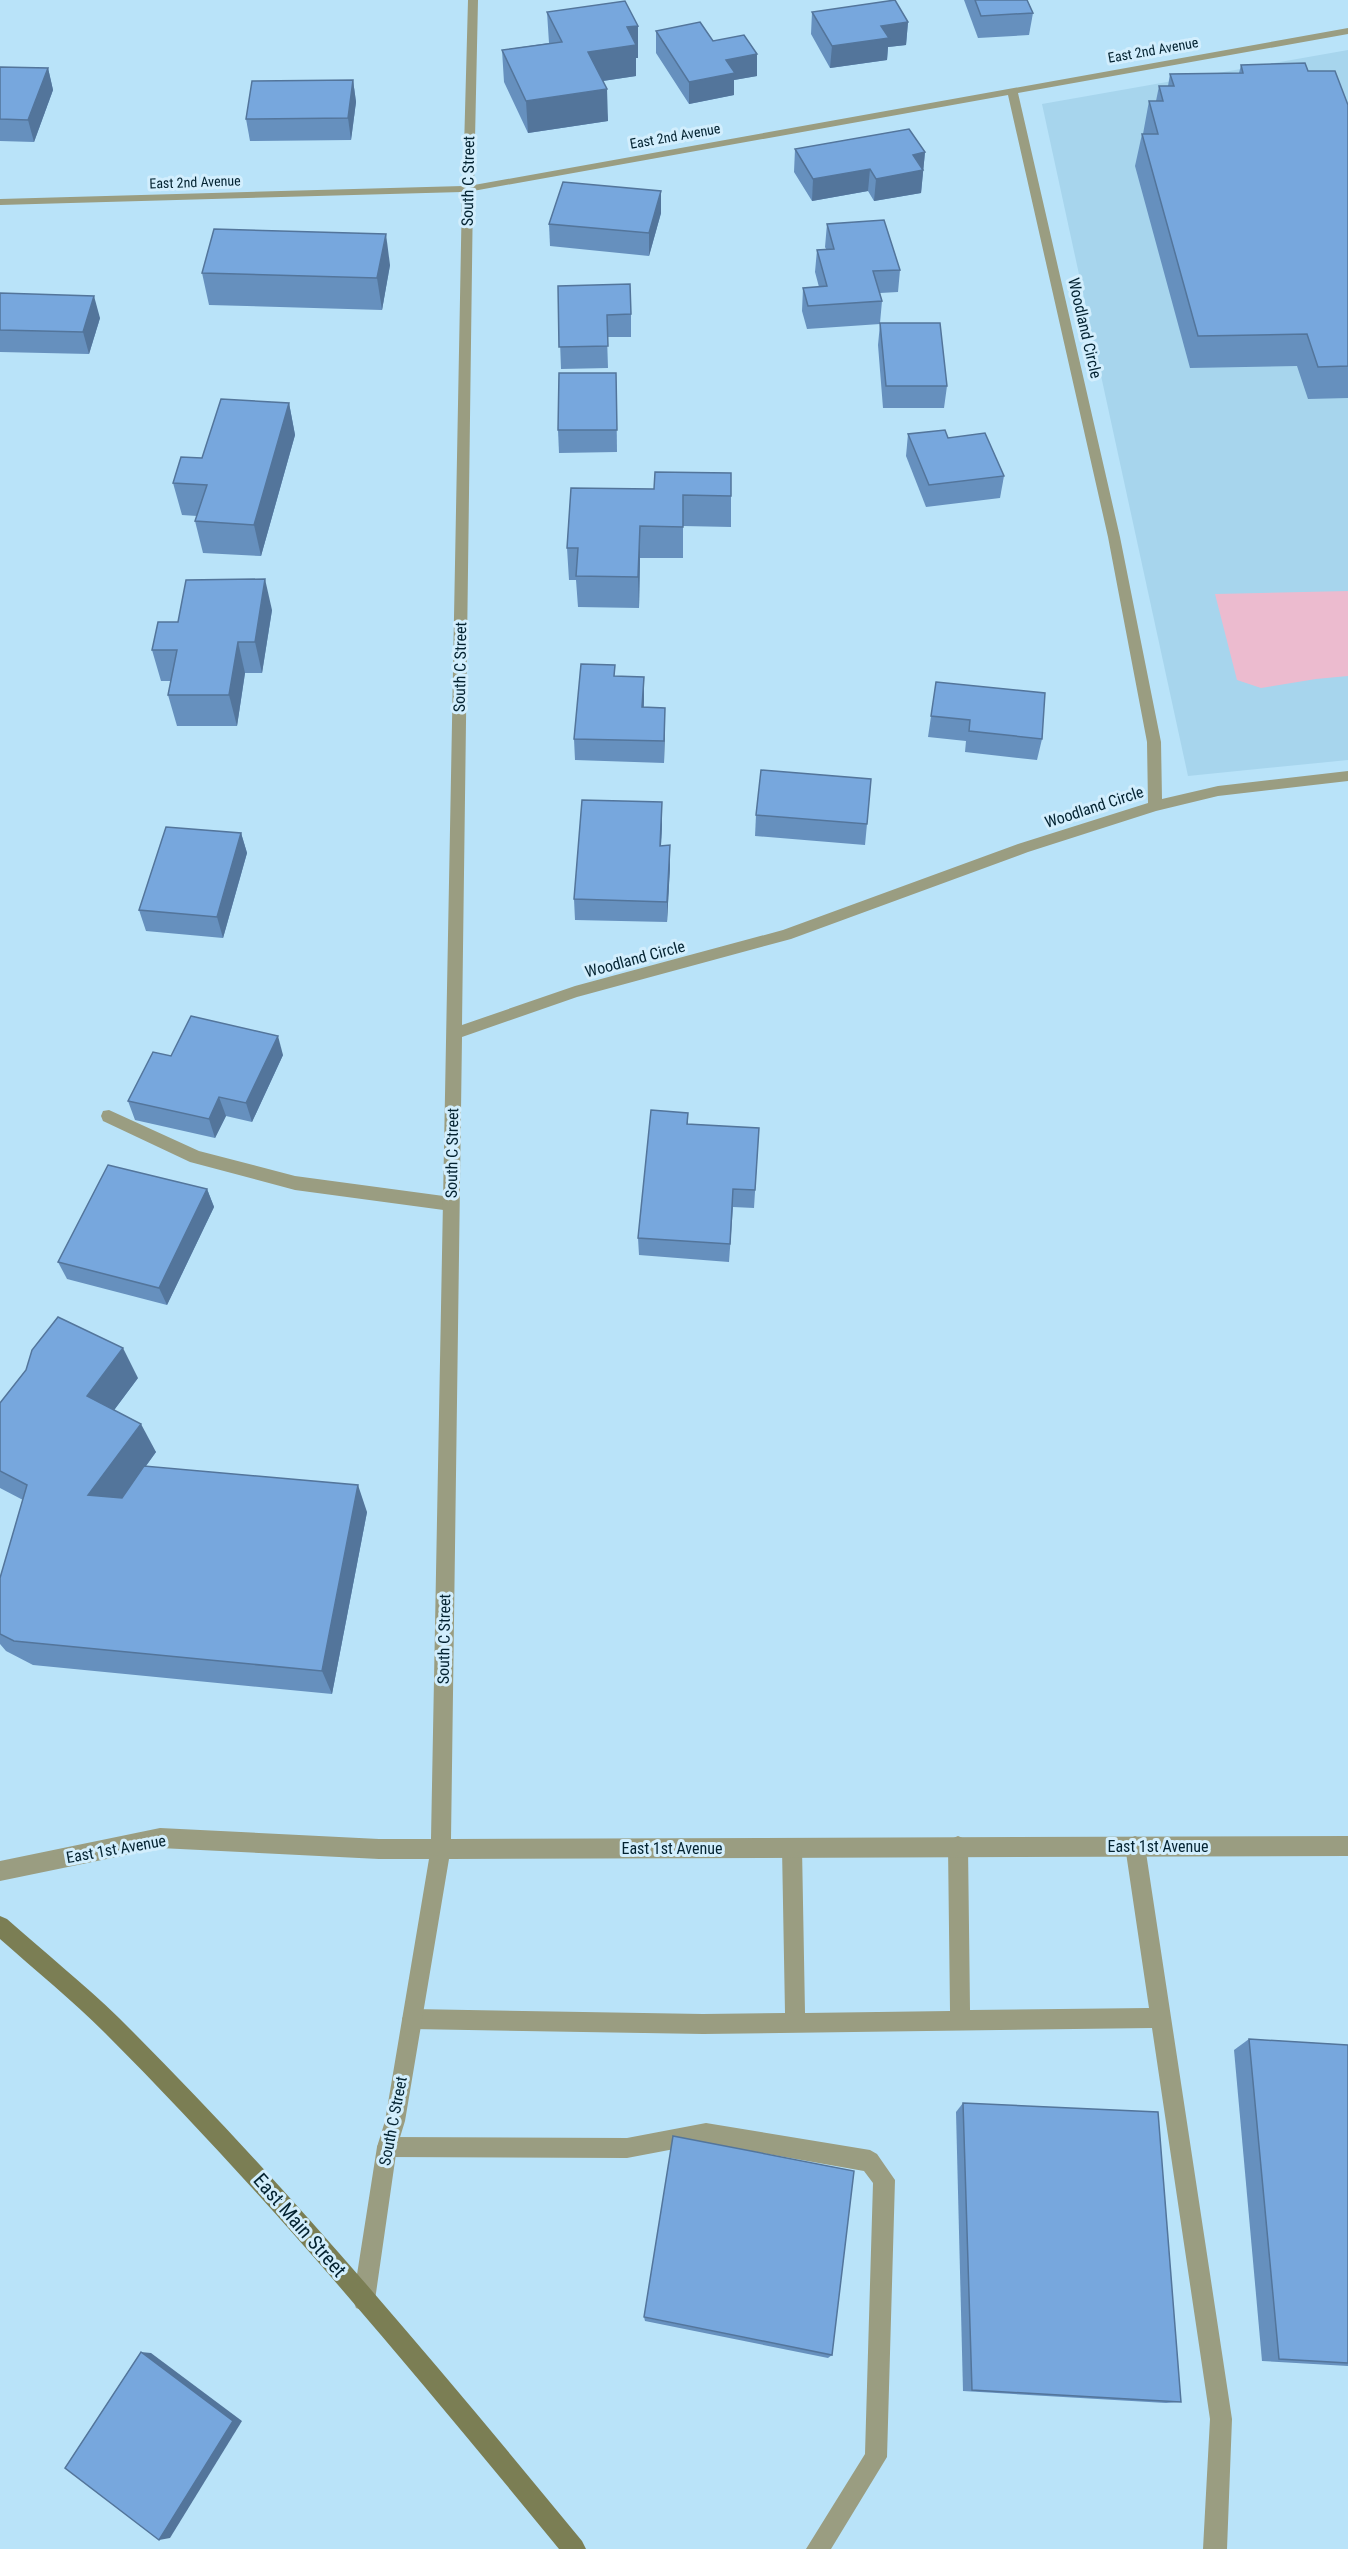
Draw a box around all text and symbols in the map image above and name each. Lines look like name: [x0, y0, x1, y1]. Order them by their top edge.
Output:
street label: East 2nd Avenue: [1107, 34, 1200, 66]
street label: East 2nd Avenue: [629, 120, 722, 152]
street label: South C Street: [458, 135, 478, 226]
street label: East 2nd Avenue: [149, 172, 241, 192]
street label: Woodland Circle: [1064, 276, 1106, 380]
street label: South C Street: [450, 621, 470, 712]
street label: Woodland Circle: [1042, 782, 1146, 832]
street label: Woodland Circle: [583, 937, 687, 981]
street label: South C Street: [442, 1107, 462, 1198]
street label: South C Street: [434, 1593, 454, 1684]
street label: East 1st Avenue: [65, 1831, 167, 1867]
street label: East 1st Avenue: [1108, 1837, 1208, 1856]
street label: East 1st Avenue: [622, 1839, 722, 1858]
street label: South C Street: [375, 2075, 411, 2167]
street label: East Main Street: [248, 2168, 352, 2282]

